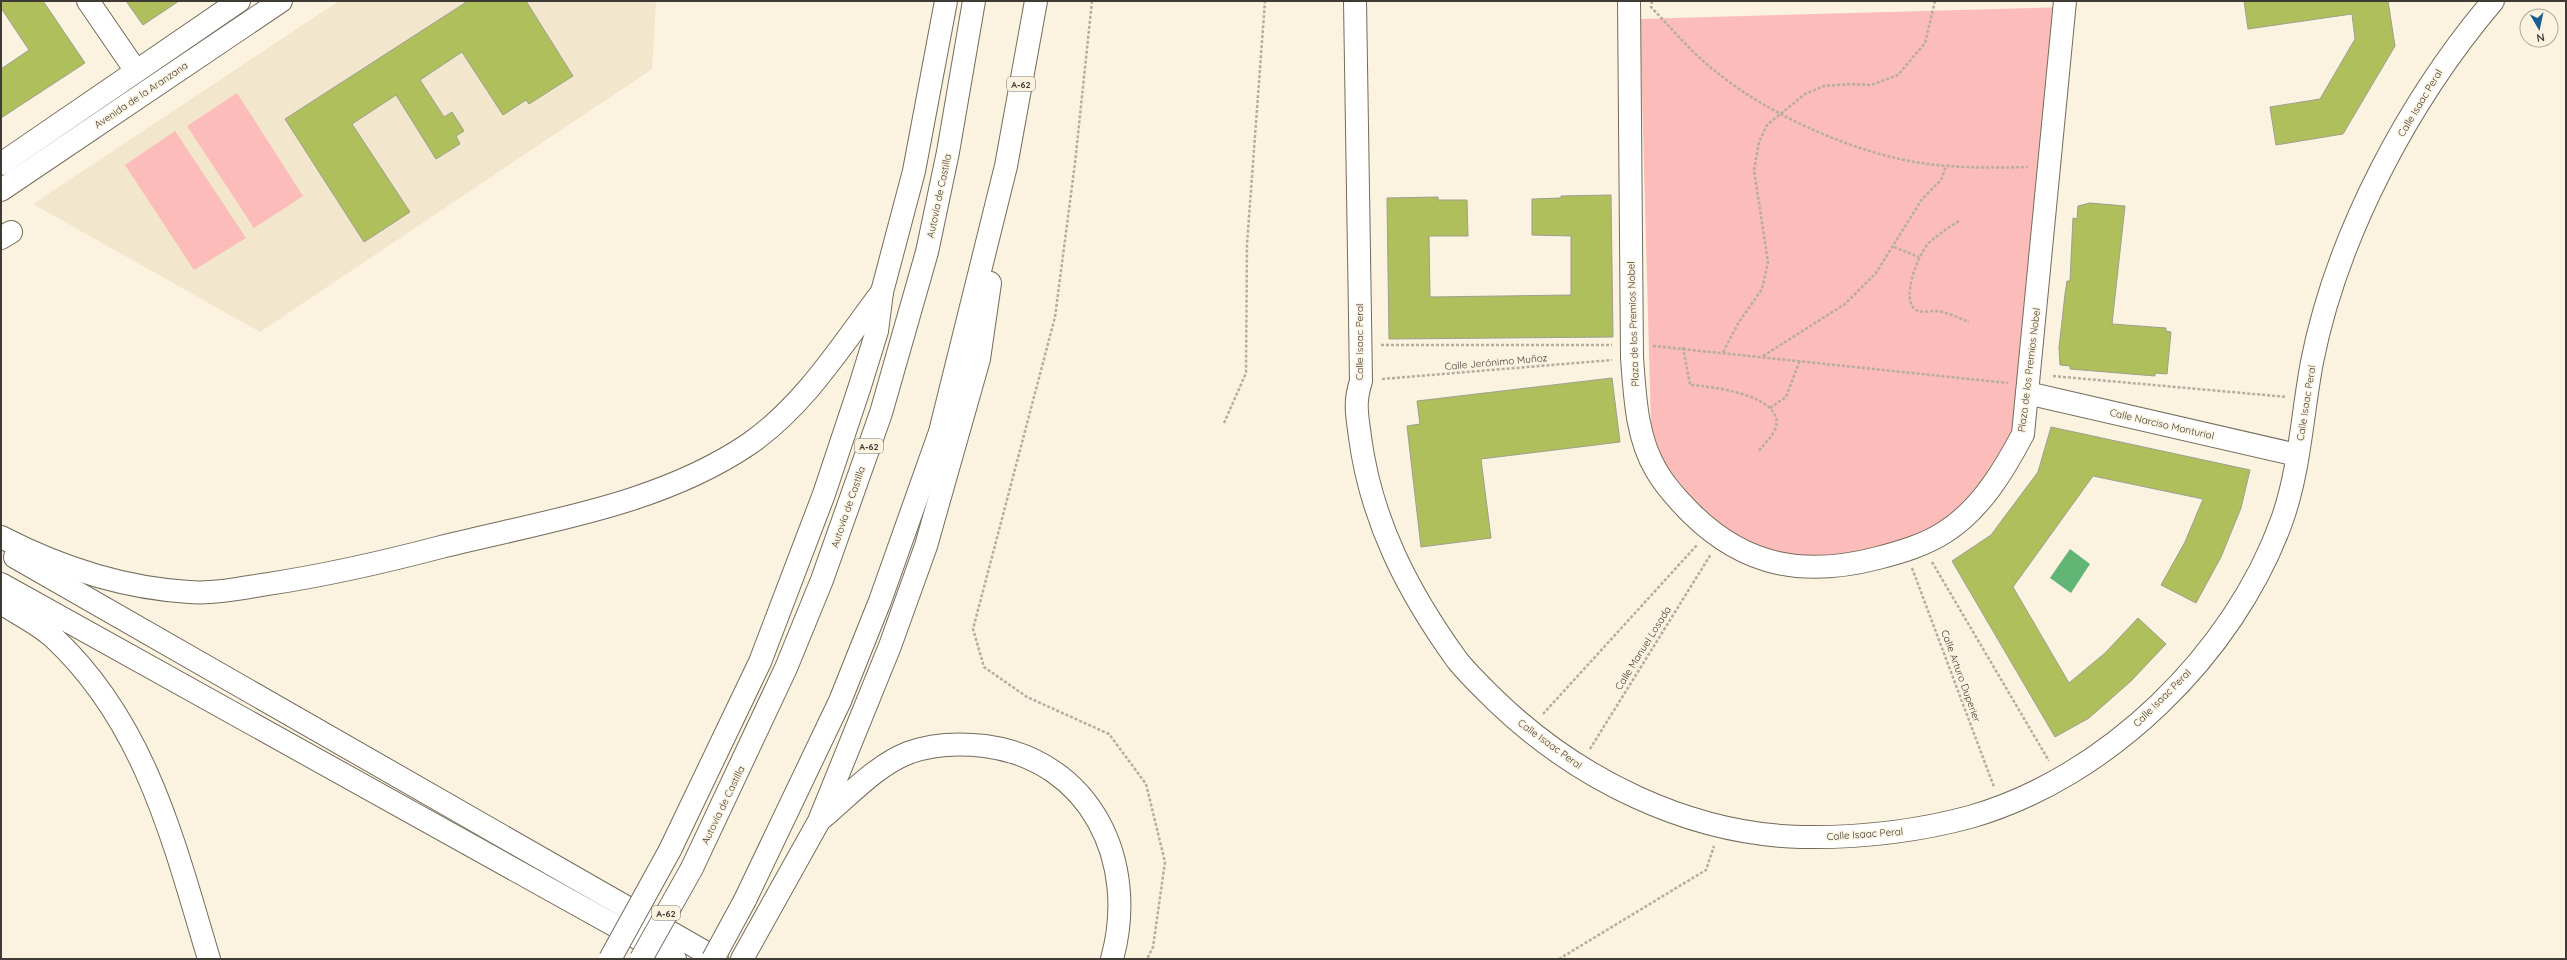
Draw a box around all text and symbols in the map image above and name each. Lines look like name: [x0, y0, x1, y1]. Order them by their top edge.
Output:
north arrow: [2519, 8, 2559, 48]
text: N: [2535, 30, 2546, 45]
street label: Avenida de la Aranzana: [92, 59, 190, 131]
street label: Calle Isaac Peral: [2395, 67, 2445, 139]
road number: A-62: [1007, 77, 1035, 91]
street label: Autovía de Castilla: [924, 153, 954, 239]
street label: Plaza de los Premios Nobel: [1624, 261, 1642, 387]
street label: Calle Isaac Peral: [1353, 304, 1366, 380]
street label: Plaza de los Premios Nobel: [2015, 307, 2043, 433]
street label: Calle Jerónimo Muñoz: [1444, 351, 1548, 373]
street label: Calle Isaac Peral: [2294, 364, 2318, 442]
street label: Calle Narciso Monturiol: [2109, 406, 2215, 442]
road number: A-62: [855, 439, 883, 453]
street label: Autovía de Castilla: [828, 464, 868, 550]
street label: Calle Manuel Losada: [1612, 604, 1674, 692]
street label: Calle Arturo Duperier: [1938, 628, 1984, 724]
street label: Calle Isaac Peral: [2130, 666, 2194, 730]
street label: Calle Isaac Peral: [1515, 716, 1585, 772]
street label: Autovía de Castilla: [698, 764, 748, 846]
street label: Calle Isaac Peral: [1826, 825, 1904, 843]
road number: A-62: [652, 906, 680, 920]

